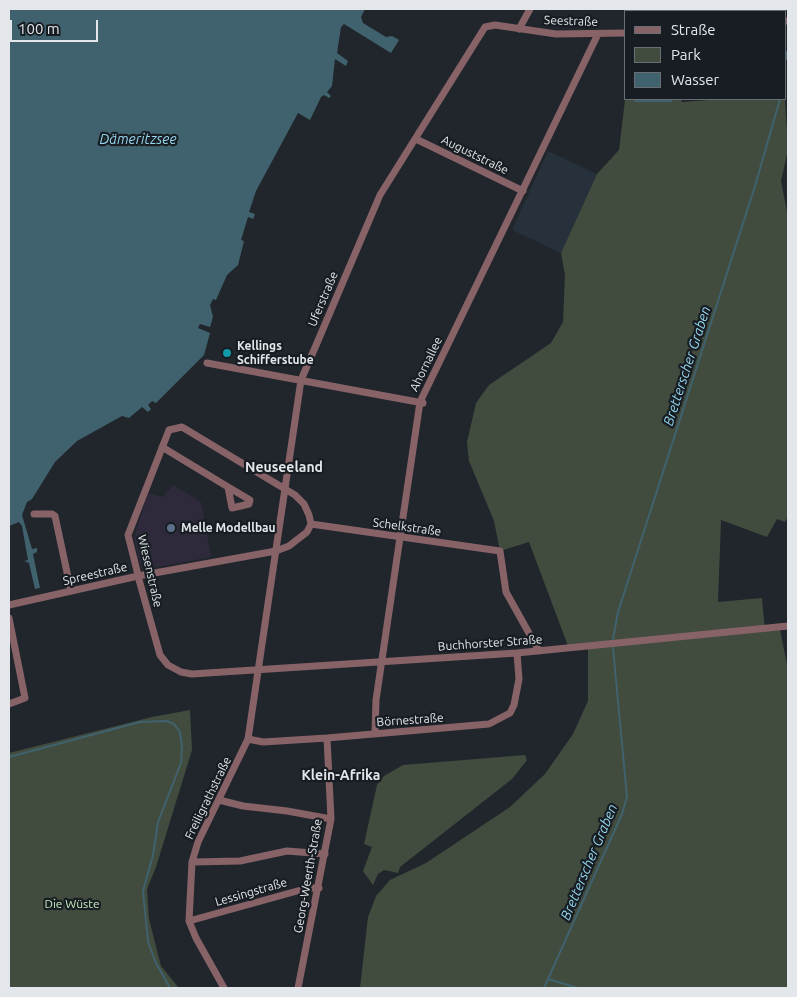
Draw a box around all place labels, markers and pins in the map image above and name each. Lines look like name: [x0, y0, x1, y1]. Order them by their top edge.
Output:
place label: Kellings Schifferstube: [237, 339, 314, 367]
marker: Kellings Schifferstube: [221, 347, 233, 359]
place label: Melle Modellbau: [181, 521, 276, 535]
marker: Melle Modellbau: [165, 522, 177, 534]

